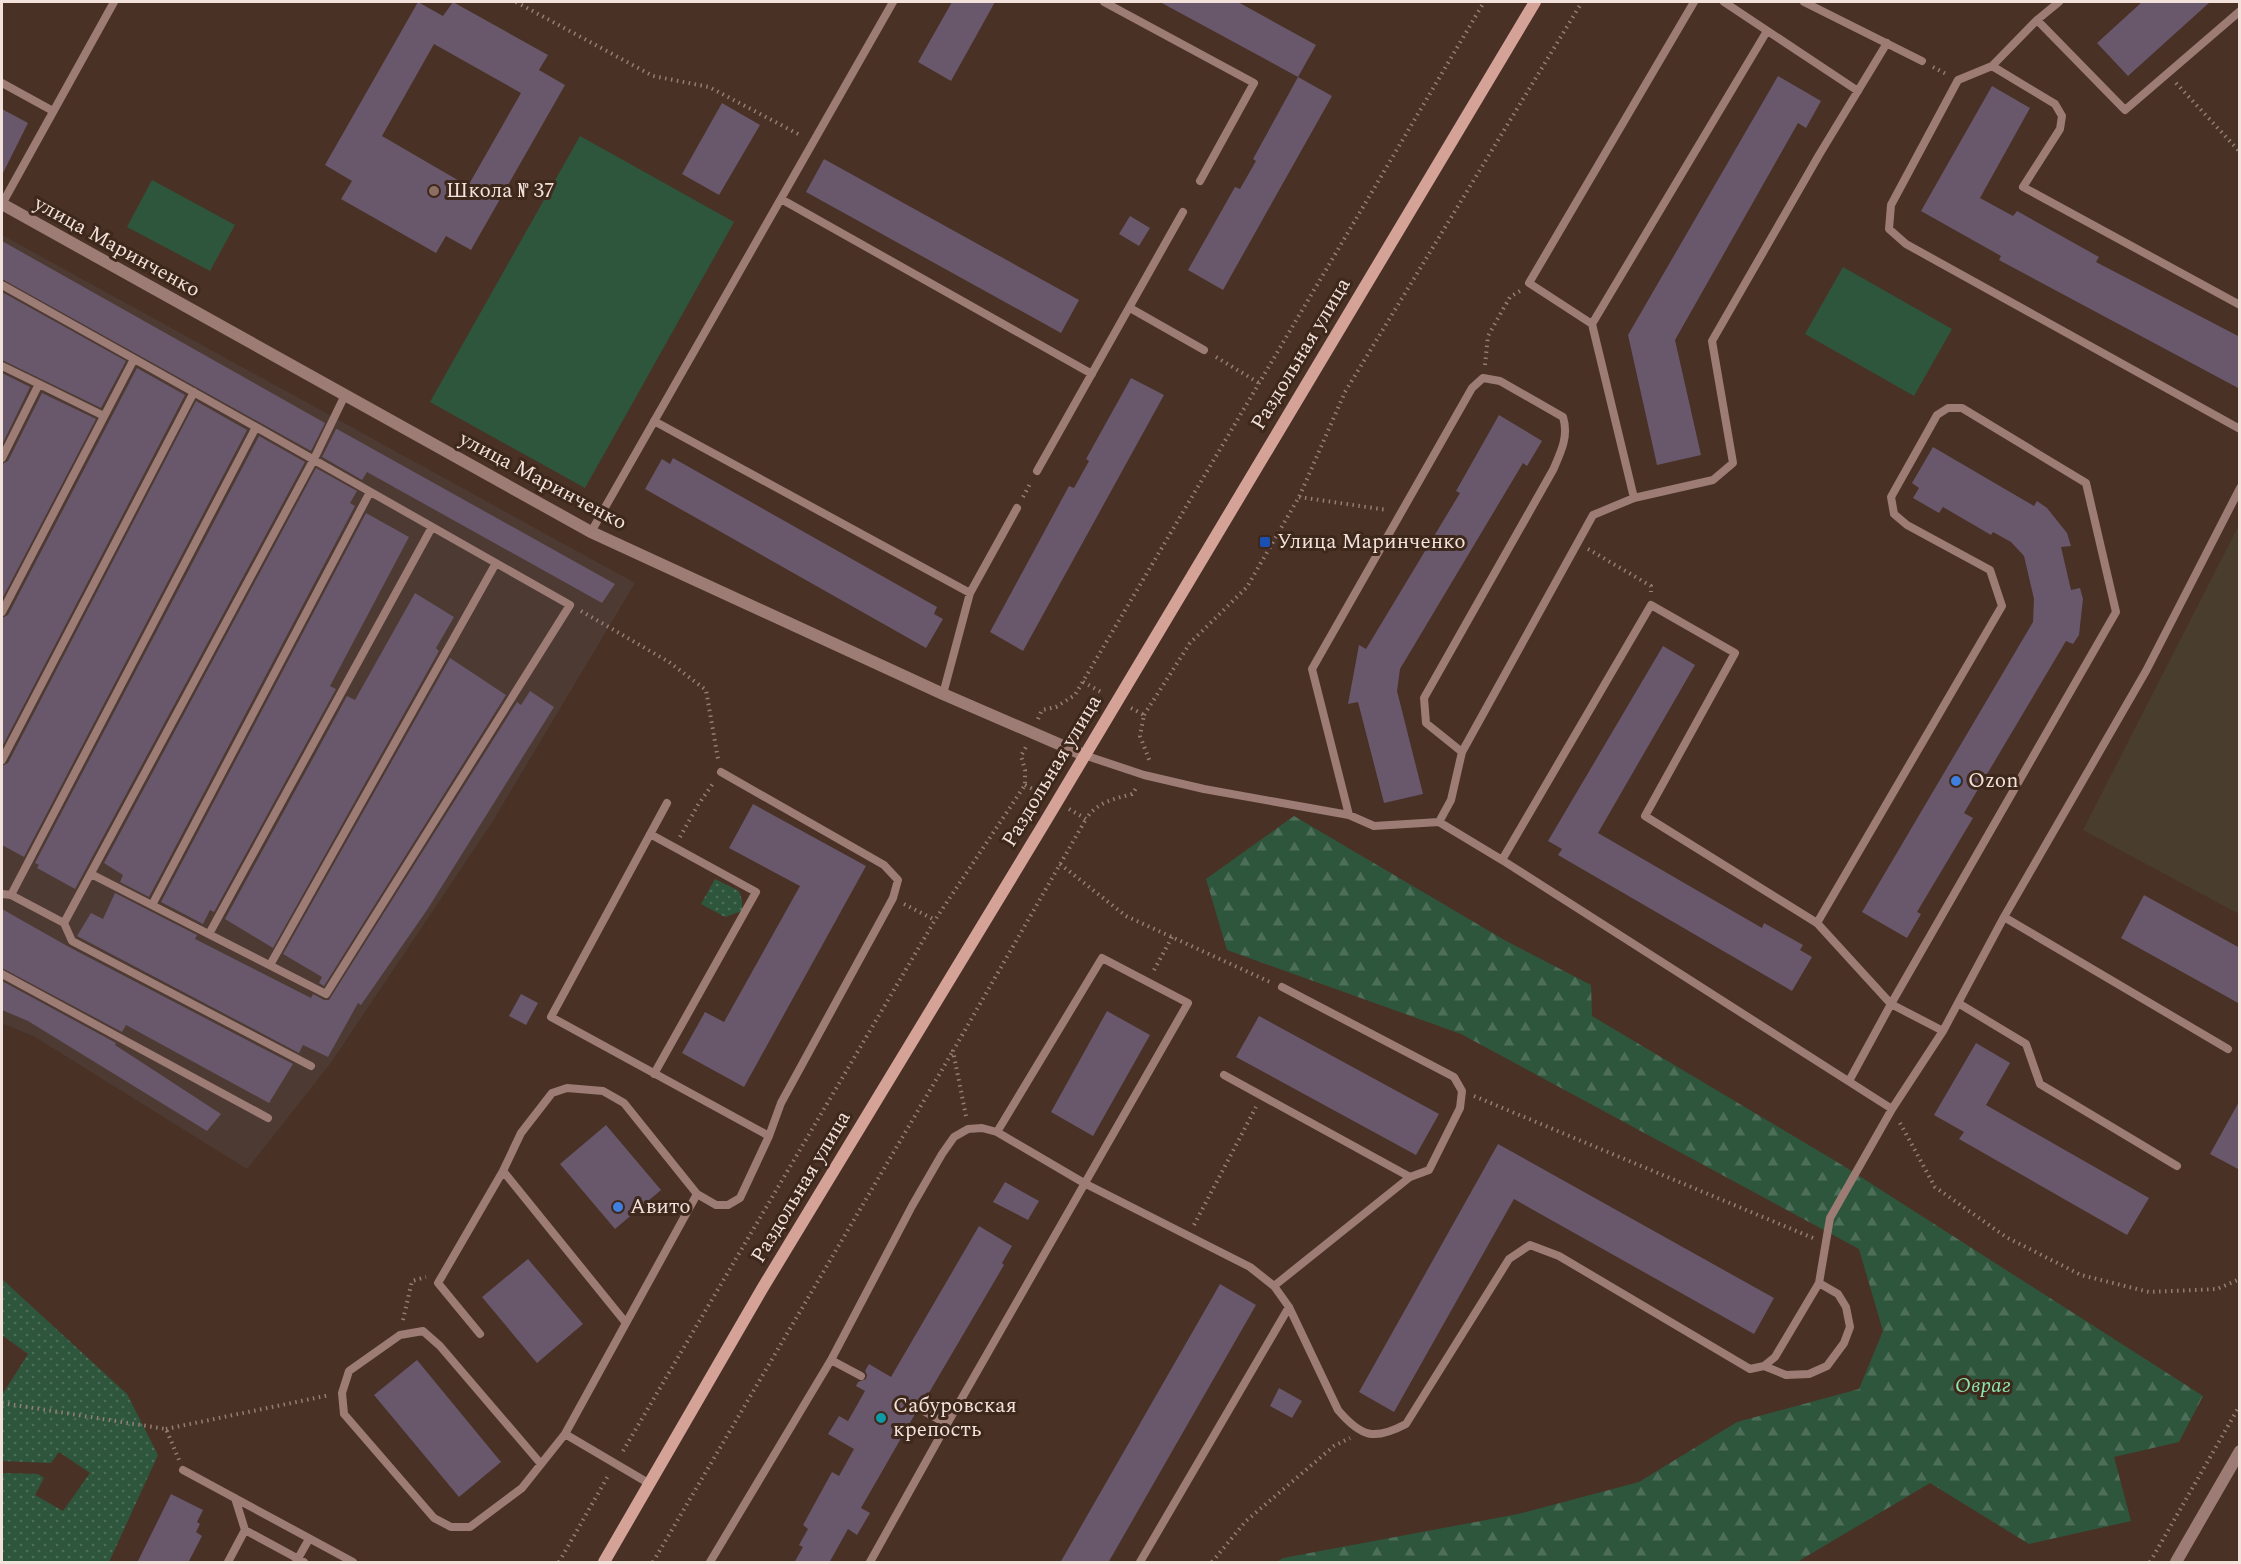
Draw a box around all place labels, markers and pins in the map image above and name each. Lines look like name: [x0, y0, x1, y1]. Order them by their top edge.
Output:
place label: Школа № 37: [446, 175, 554, 207]
marker: Школа № 37: [427, 184, 441, 198]
place label: Улица Маринченко: [1277, 526, 1466, 558]
marker: Улица Маринченко: [1258, 535, 1272, 549]
place label: Ozon: [1968, 765, 2018, 797]
marker: Ozon: [1949, 774, 1963, 788]
place label: Авито: [630, 1191, 691, 1223]
marker: Авито: [611, 1200, 625, 1214]
place label: Сабуровская крепость: [893, 1390, 1017, 1446]
marker: Сабуровская крепость: [874, 1411, 888, 1425]

